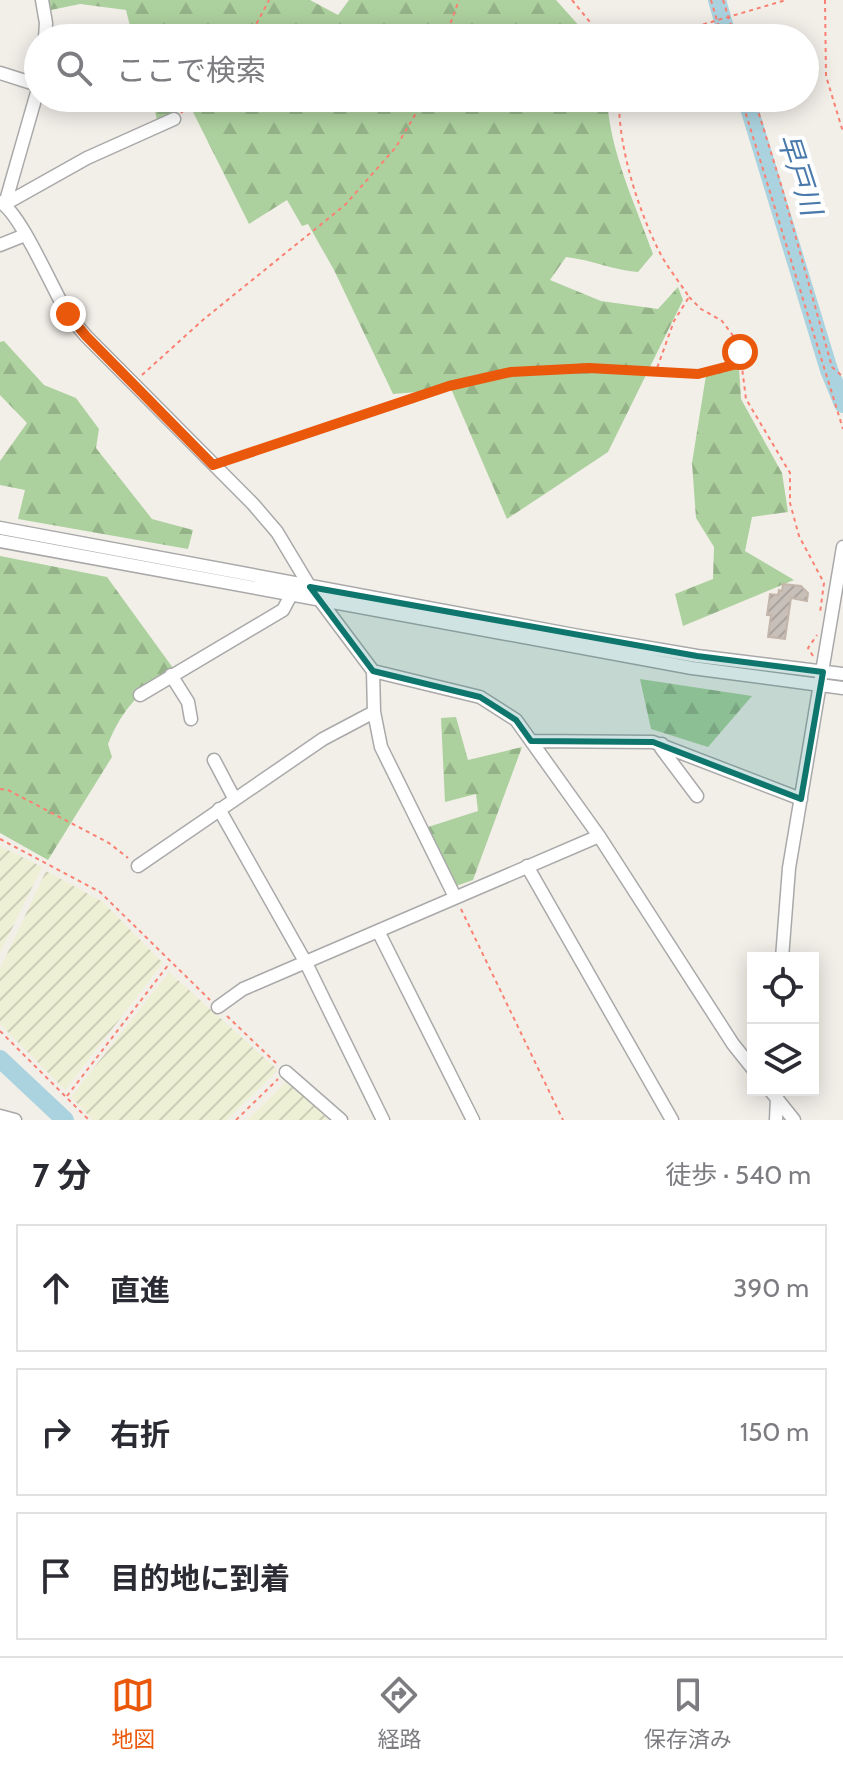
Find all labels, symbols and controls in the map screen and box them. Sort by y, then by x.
search box [24,24,819,112]
icon: search [52,46,96,90]
text: ここで検索 [116,52,266,89]
water label: 早戸川 [771,129,830,222]
route end [50,296,86,332]
route start [722,334,758,370]
map controls [747,952,819,1096]
button: locate [747,952,819,1024]
button: layers [747,1024,819,1096]
text: 7 分 [32,1154,91,1196]
text: 徒歩 · 540 m [665,1159,811,1191]
icon: ahead [34,1266,78,1310]
text: 直進 [110,1272,170,1309]
text: 390 m [733,1272,809,1304]
icon: right [34,1410,78,1454]
text: 右折 [110,1416,170,1453]
text: 150 m [740,1416,809,1448]
icon: arrive [34,1554,78,1598]
text: 目的地に到着 [110,1560,290,1597]
tab: 地図 [111,1673,155,1753]
tab: 経路 [377,1673,422,1753]
tab: 保存済み [644,1673,732,1753]

